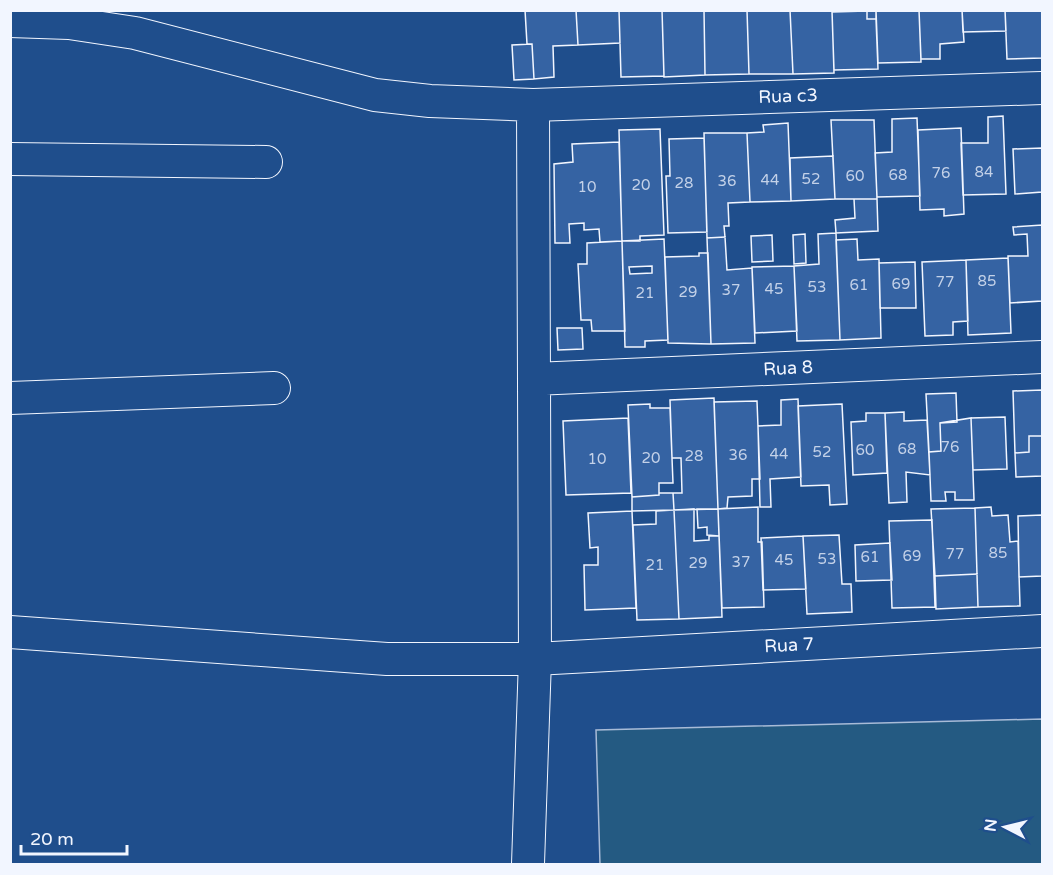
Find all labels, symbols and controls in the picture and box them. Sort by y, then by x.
street label: Rua c3 [758,84,818,108]
house number: 84 [975,163,993,181]
house number: 76 [932,164,950,182]
house number: 68 [889,166,907,184]
house number: 60 [846,167,864,185]
house number: 52 [802,170,820,188]
house number: 44 [761,171,779,189]
house number: 36 [718,172,736,190]
house number: 28 [675,174,693,192]
house number: 20 [632,176,650,194]
house number: 10 [578,178,596,196]
house number: 85 [978,272,996,290]
house number: 77 [936,273,954,291]
house number: 69 [892,275,910,293]
house number: 61 [850,276,868,294]
house number: 53 [808,278,826,296]
house number: 45 [765,280,783,298]
house number: 37 [722,281,740,299]
house number: 29 [679,283,697,301]
house number: 21 [636,284,654,302]
street label: Rua 8 [763,356,813,380]
house number: 76 [941,438,959,456]
house number: 68 [898,440,916,458]
house number: 60 [856,441,874,459]
house number: 52 [813,443,831,461]
house number: 44 [770,445,788,463]
house number: 36 [729,446,747,464]
house number: 28 [685,447,703,465]
house number: 20 [642,449,660,467]
house number: 10 [588,450,606,468]
house number: 85 [989,544,1007,562]
house number: 77 [946,545,964,563]
house number: 69 [903,547,921,565]
house number: 61 [861,548,879,566]
house number: 53 [818,550,836,568]
house number: 45 [775,551,793,569]
house number: 37 [732,553,750,571]
house number: 29 [689,554,707,572]
house number: 21 [646,556,664,574]
street label: Rua 7 [764,633,814,657]
north arrow [975,797,1035,857]
scale bar [21,818,128,856]
text: N [980,818,1002,833]
text: 20 m [30,828,74,850]

